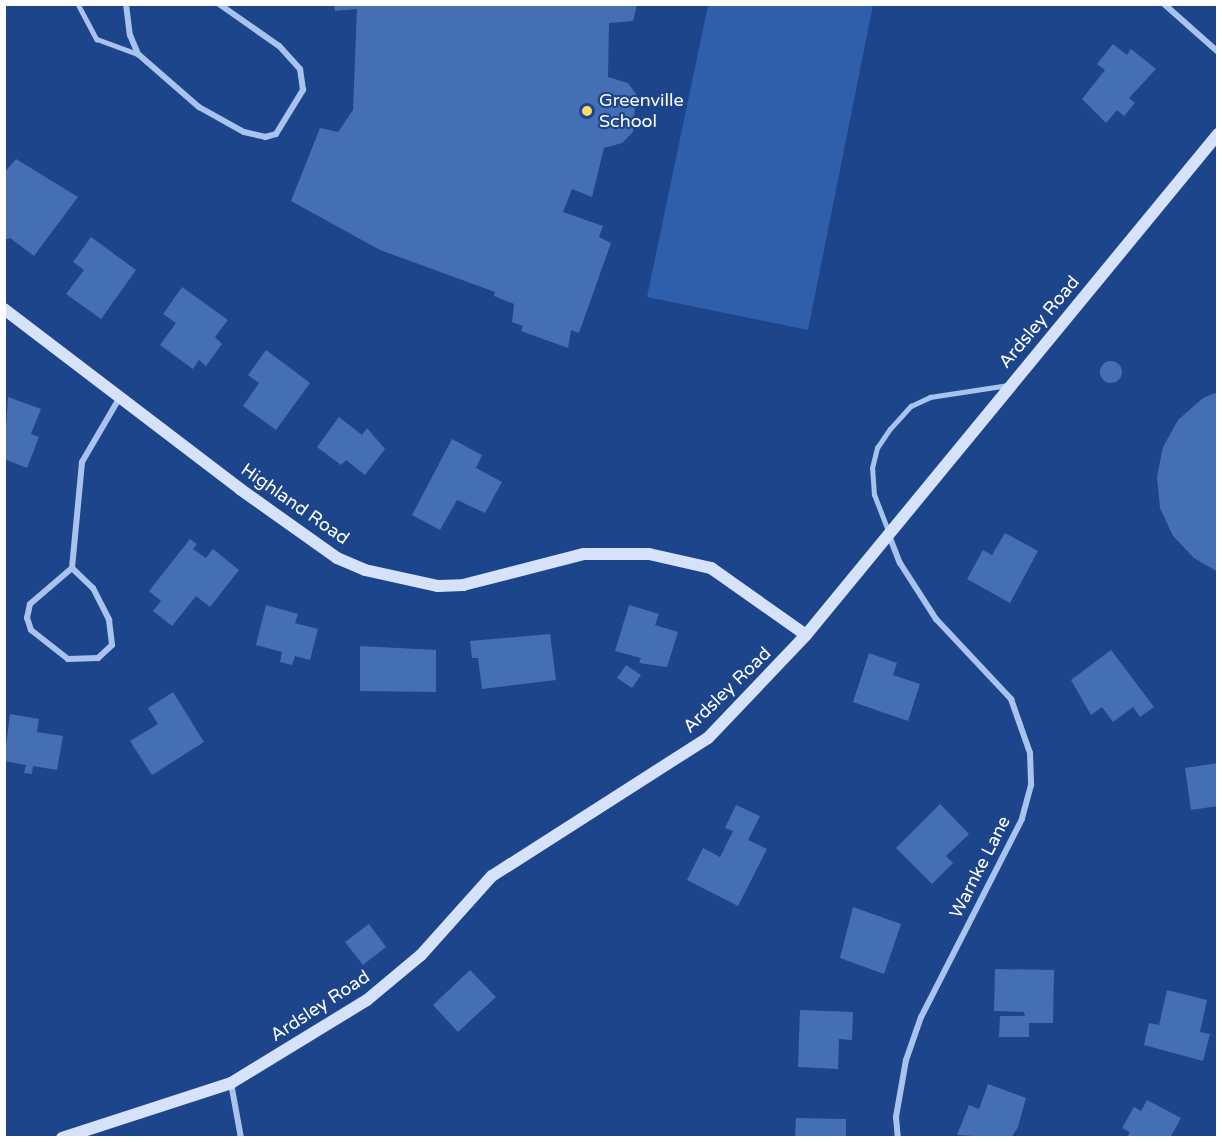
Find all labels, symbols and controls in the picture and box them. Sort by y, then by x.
place label: Greenville School [599,90,684,132]
marker: Greenville School [580,104,594,118]
street label: Ardsley Road [994,271,1084,373]
street label: Highland Road [237,459,353,549]
street label: Ardsley Road [678,643,776,737]
street label: Warnke Lane [945,812,1015,922]
street label: Ardsley Road [266,966,374,1046]

